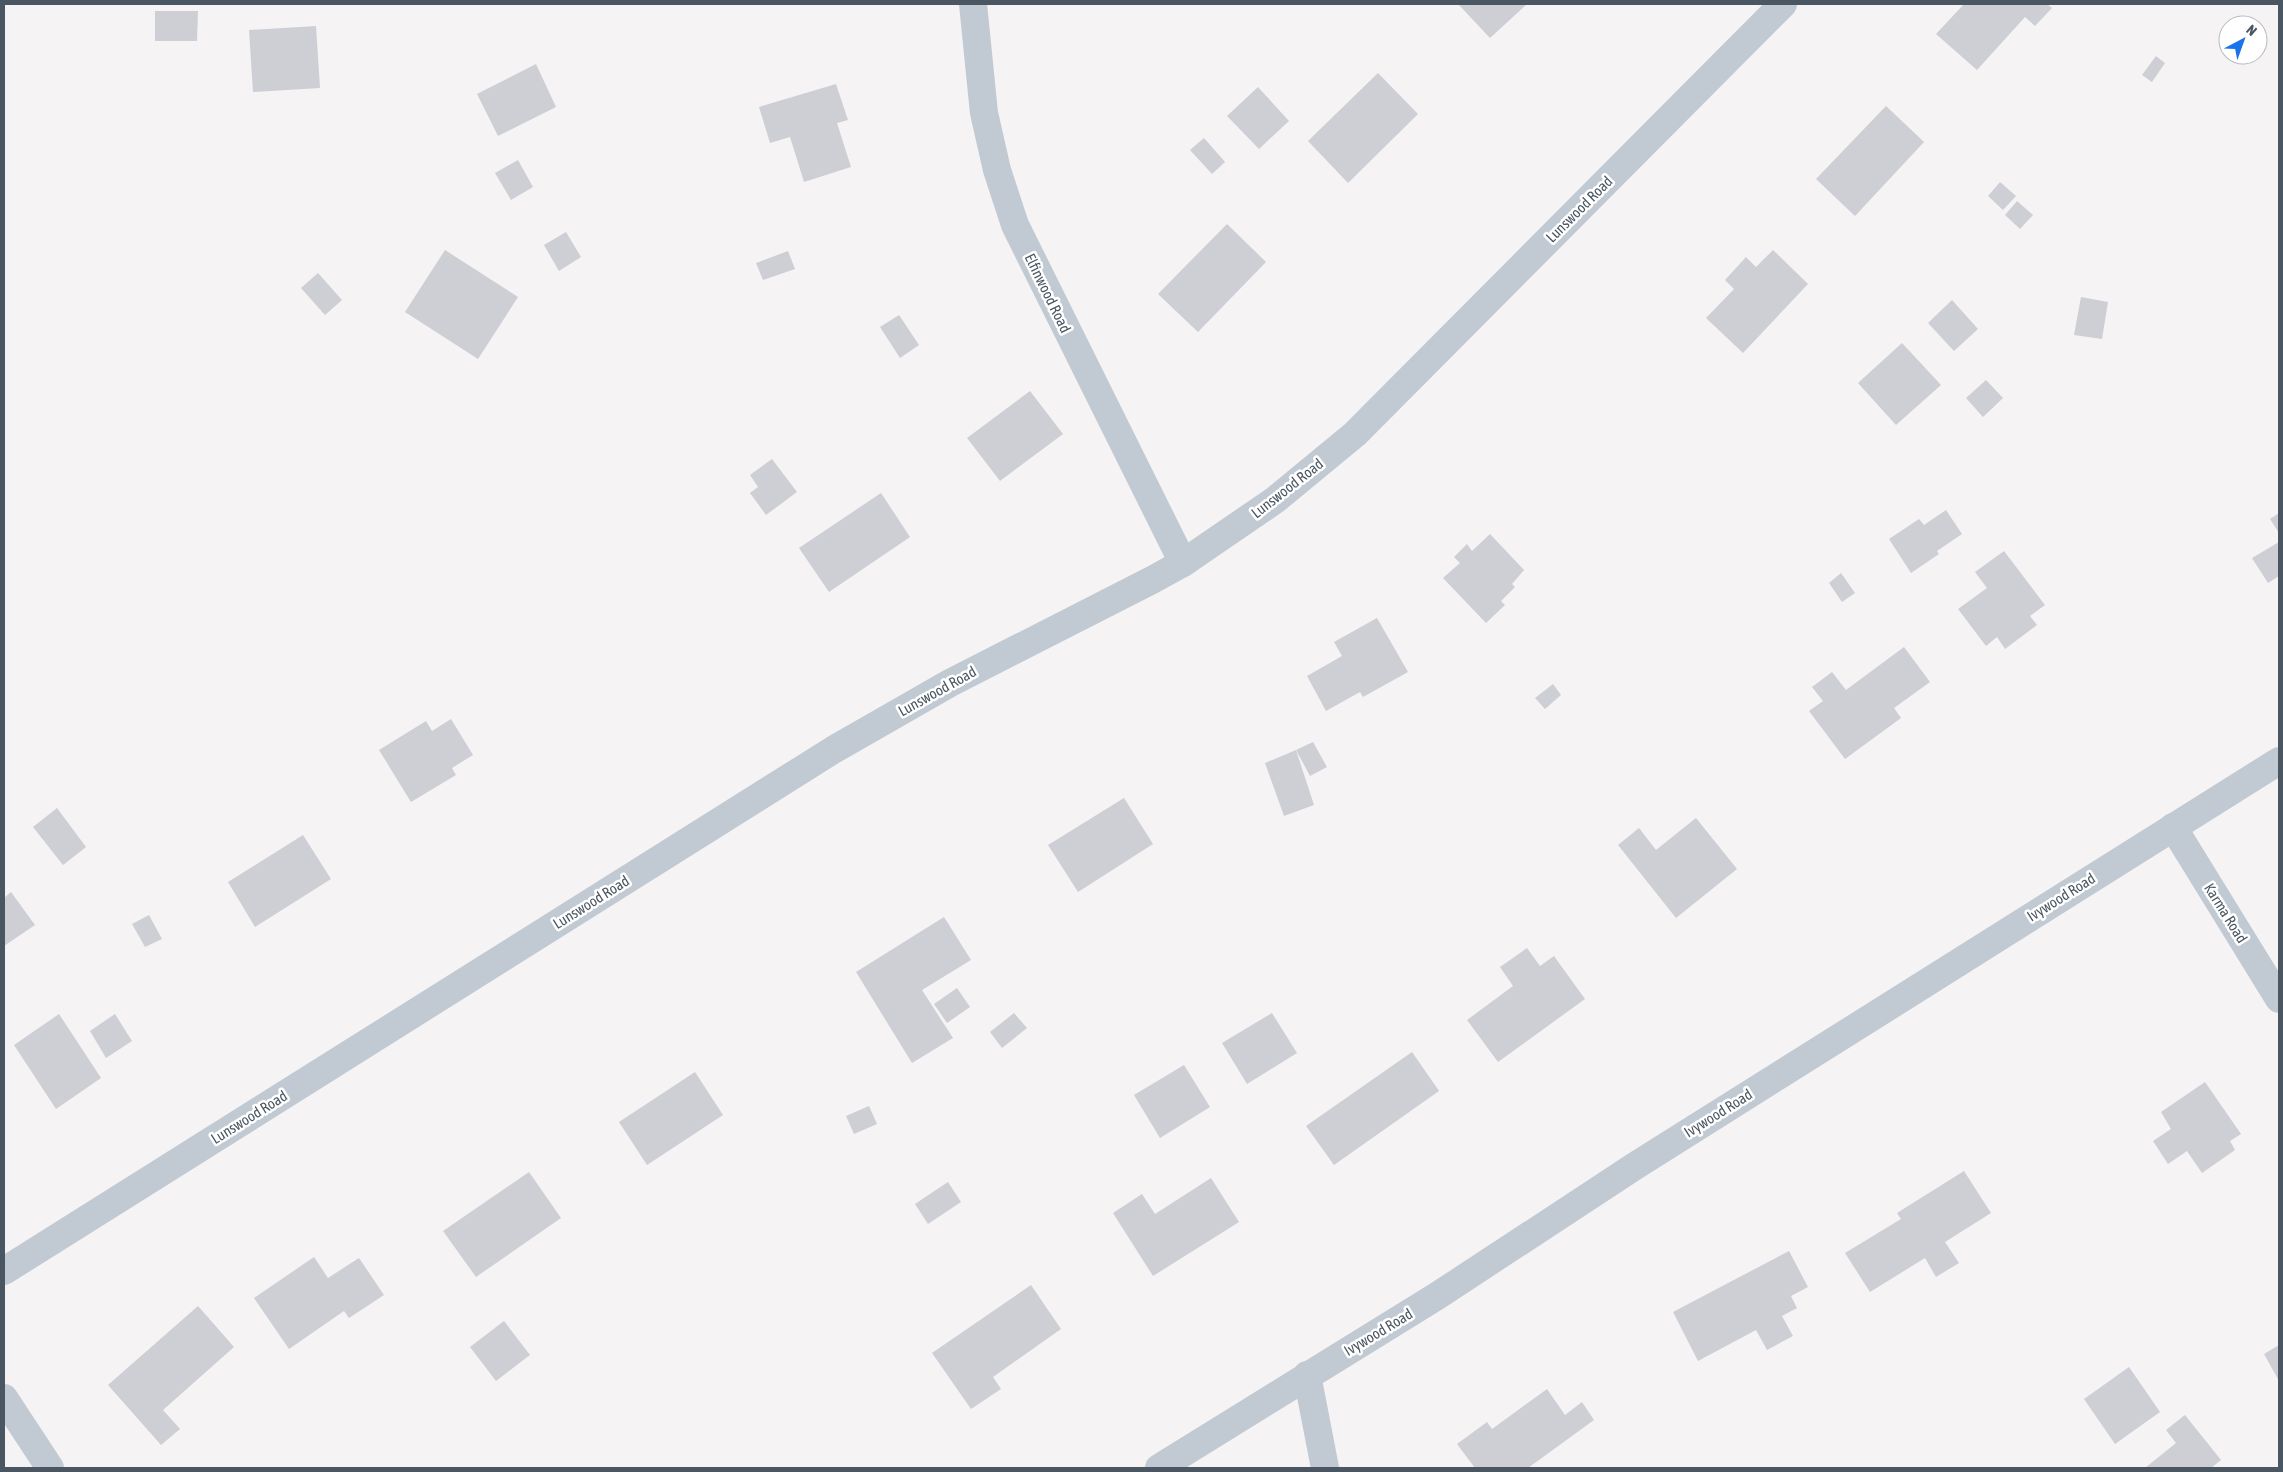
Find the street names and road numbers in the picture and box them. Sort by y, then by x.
street label: Lunswood Road [1542,172,1616,246]
street label: Elfinwood Road [1022,251,1074,335]
street label: Lunswood Road [1248,455,1326,521]
street label: Lunswood Road [895,663,979,719]
street label: Ivywood Road [2024,869,2098,925]
street label: Lunswood Road [550,872,632,932]
street label: Karma Road [2201,880,2251,946]
street label: Ivywood Road [1681,1085,1755,1141]
street label: Lunswood Road [208,1087,290,1147]
street label: Ivywood Road [1341,1305,1415,1359]

